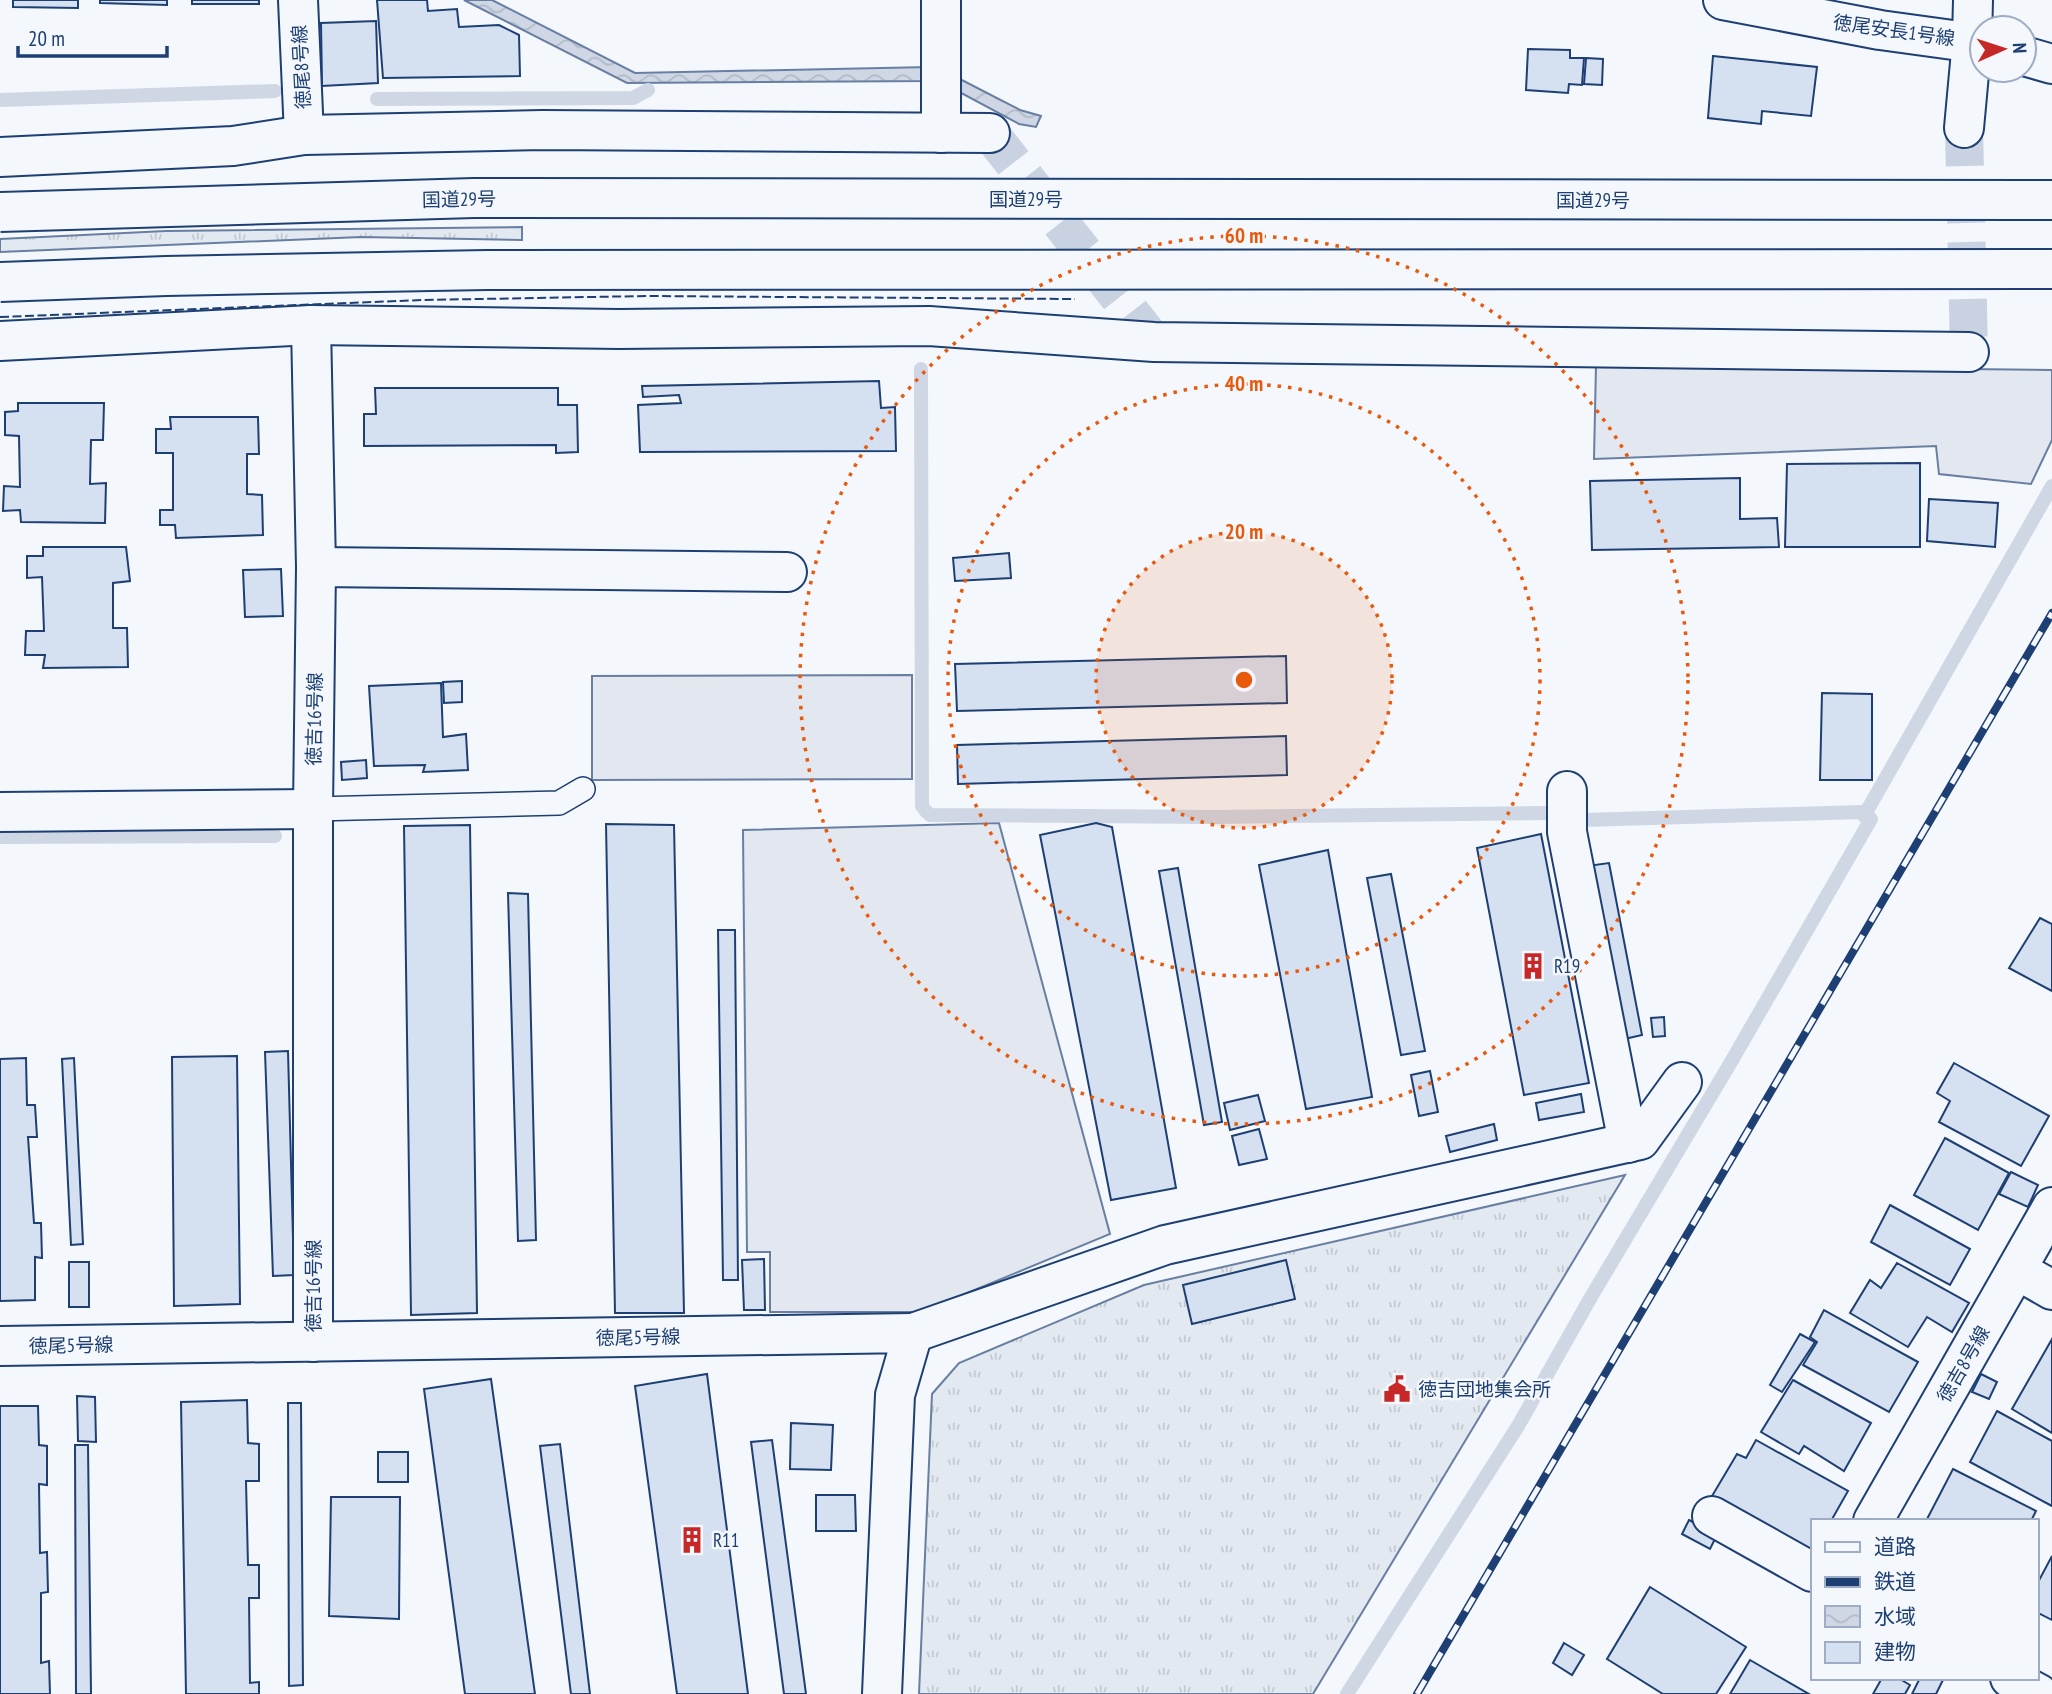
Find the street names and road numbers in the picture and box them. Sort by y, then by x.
street label: 徳尾安長1号線 [1832,10,1956,50]
street label: 徳尾8号線 [287,24,315,110]
street label: 国道29号 [422,186,496,212]
street label: 国道29号 [989,187,1063,211]
street label: 国道29号 [1556,188,1630,212]
street label: 徳吉16号線 [301,672,327,766]
street label: 徳吉16号線 [301,1239,325,1333]
street label: 徳吉8号線 [1931,1321,1995,1407]
street label: 徳尾5号線 [596,1324,680,1350]
street label: 徳尾5号線 [29,1332,113,1358]

